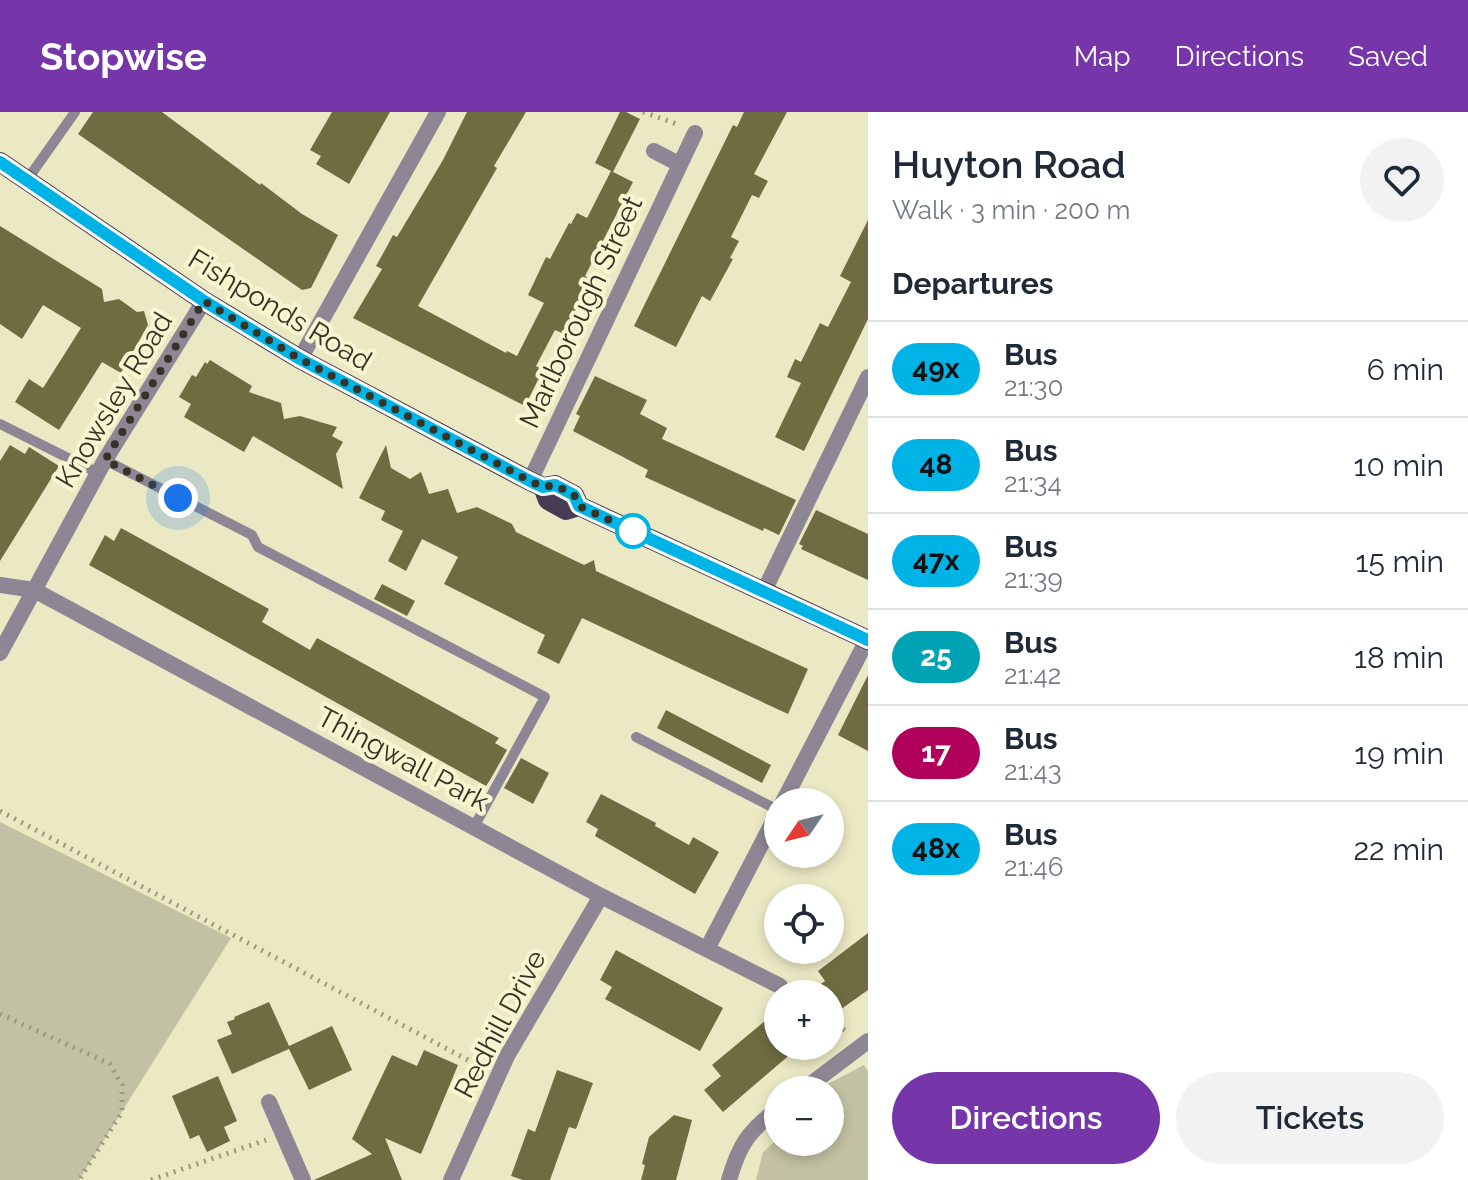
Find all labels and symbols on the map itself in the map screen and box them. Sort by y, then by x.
street label: Marlborough Street [513,190,649,433]
street label: Fishponds Road [182,242,378,378]
street label: Knowsley Road [49,306,179,494]
your location [158,478,198,518]
unlabelled marker [616,514,650,548]
street label: Thingwall Park [312,700,495,818]
north arrow [764,788,844,868]
street label: Redhill Drive [447,945,553,1103]

